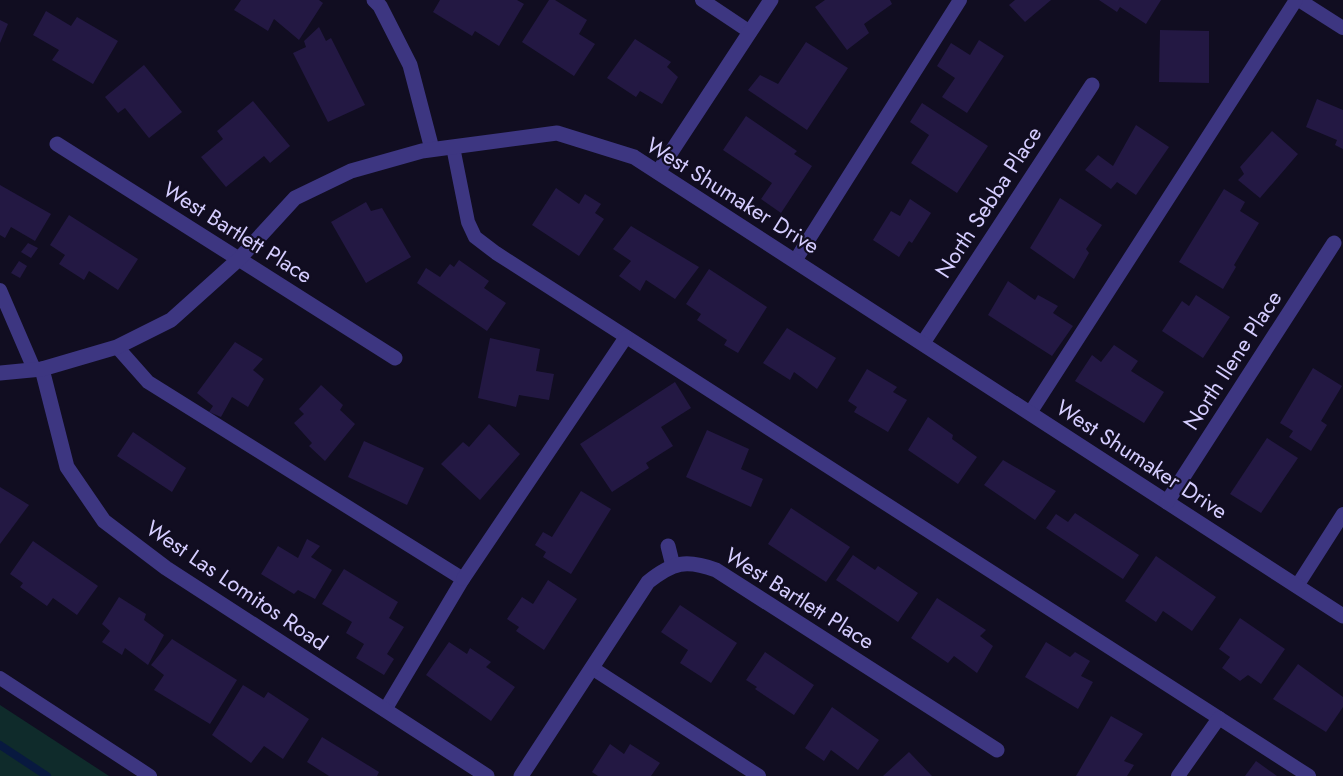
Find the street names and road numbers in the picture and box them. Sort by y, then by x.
street label: North Sebba Place [927,120,1049,284]
street label: West Shumaker Drive [640,129,826,261]
street label: West Bartlett Place [157,173,319,291]
street label: North Ilene Place [1175,284,1289,436]
street label: West Shumaker Drive [1050,391,1234,527]
street label: West Las Lomitos Road [140,512,334,658]
street label: West Bartlett Place [719,539,881,657]

